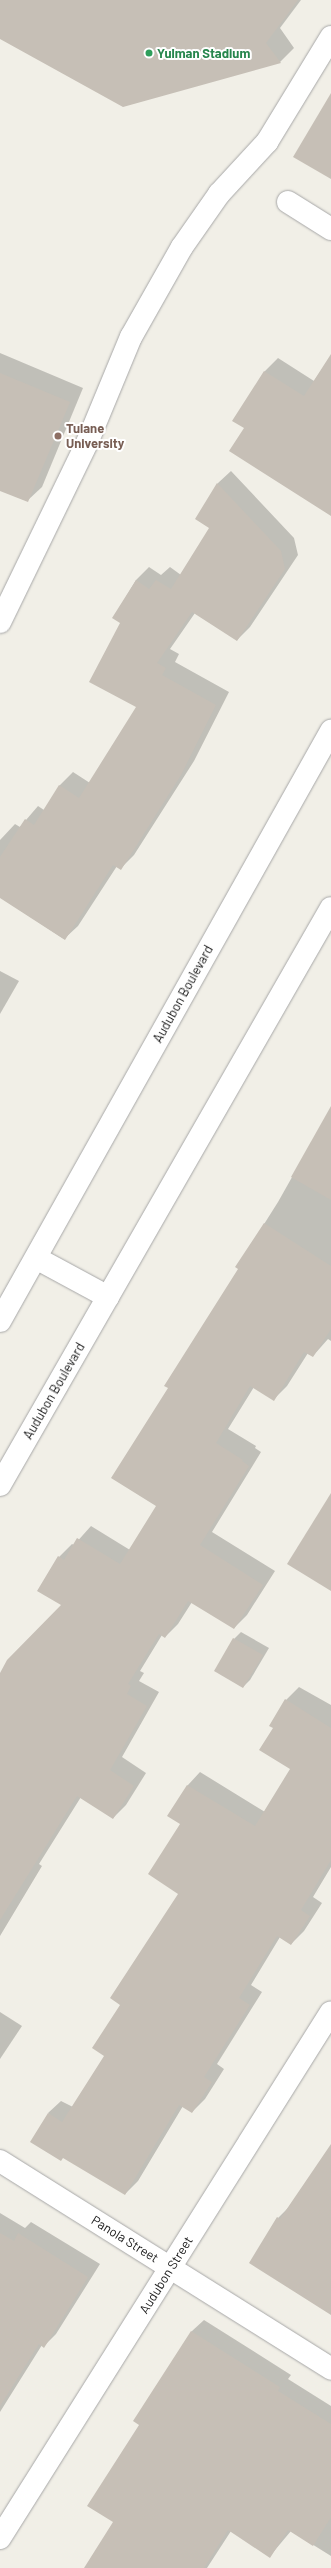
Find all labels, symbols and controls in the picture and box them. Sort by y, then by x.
place label: Yulman Stadium [157,45,250,61]
marker: Yulman Stadium [144,48,154,58]
place label: Tulane University [66,421,124,452]
marker: Tulane University [53,431,63,441]
street label: Audubon Boulevard [150,943,216,1045]
street label: Audubon Boulevard [20,1340,88,1442]
street label: Panola Street [89,2212,161,2266]
street label: Audubon Street [136,2234,196,2316]

